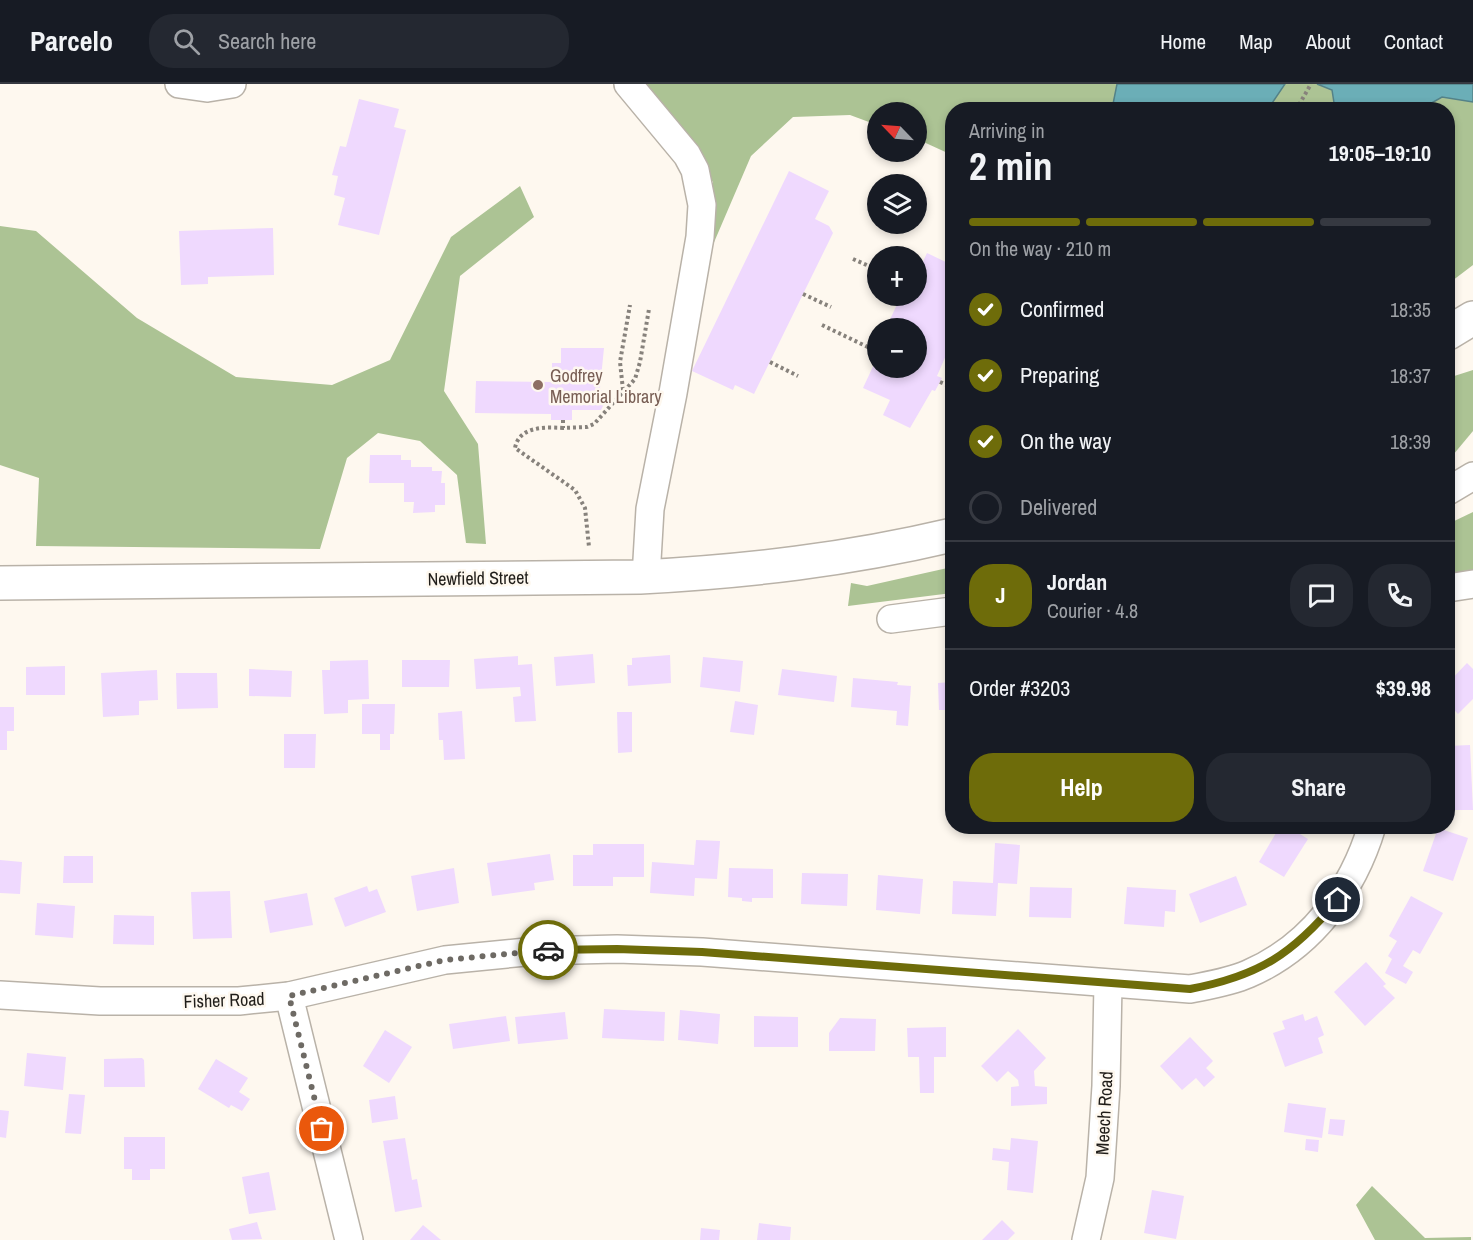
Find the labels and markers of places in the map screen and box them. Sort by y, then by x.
place label: Godfrey Memorial Library [550,363,662,409]
marker: Godfrey Memorial Library [531,378,545,392]
pin [1312,874,1363,925]
pin [296,1103,347,1154]

